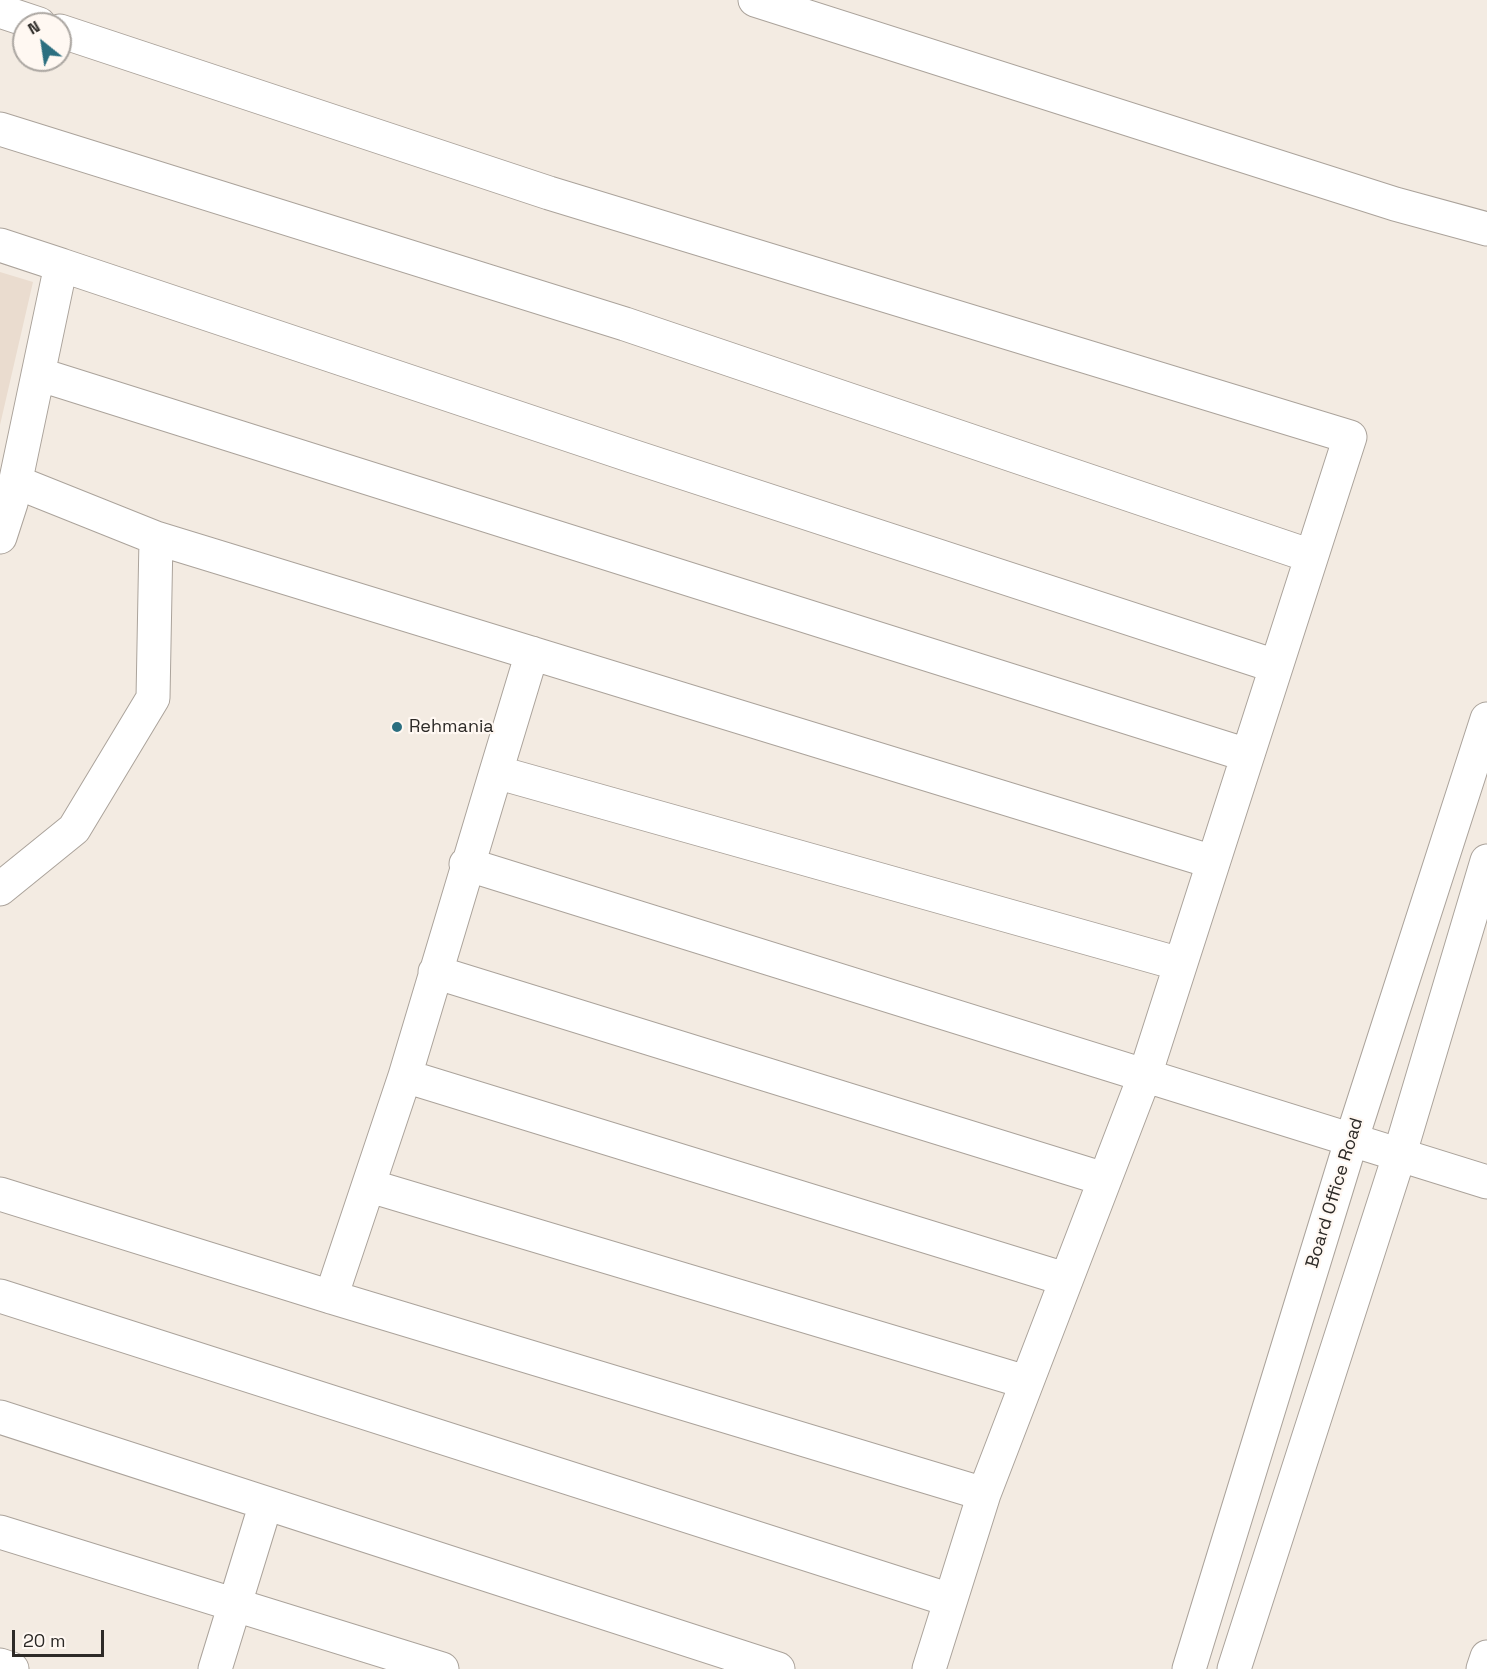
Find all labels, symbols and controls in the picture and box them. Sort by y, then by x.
north arrow [12,12,72,72]
text: N [24,16,44,39]
place label: Rehmania [409,716,494,738]
marker: Rehmania [390,720,404,734]
street label: Board Office Road [1302,1115,1368,1271]
scale bar [15,1618,106,1656]
text: 20 m [23,1629,66,1652]

